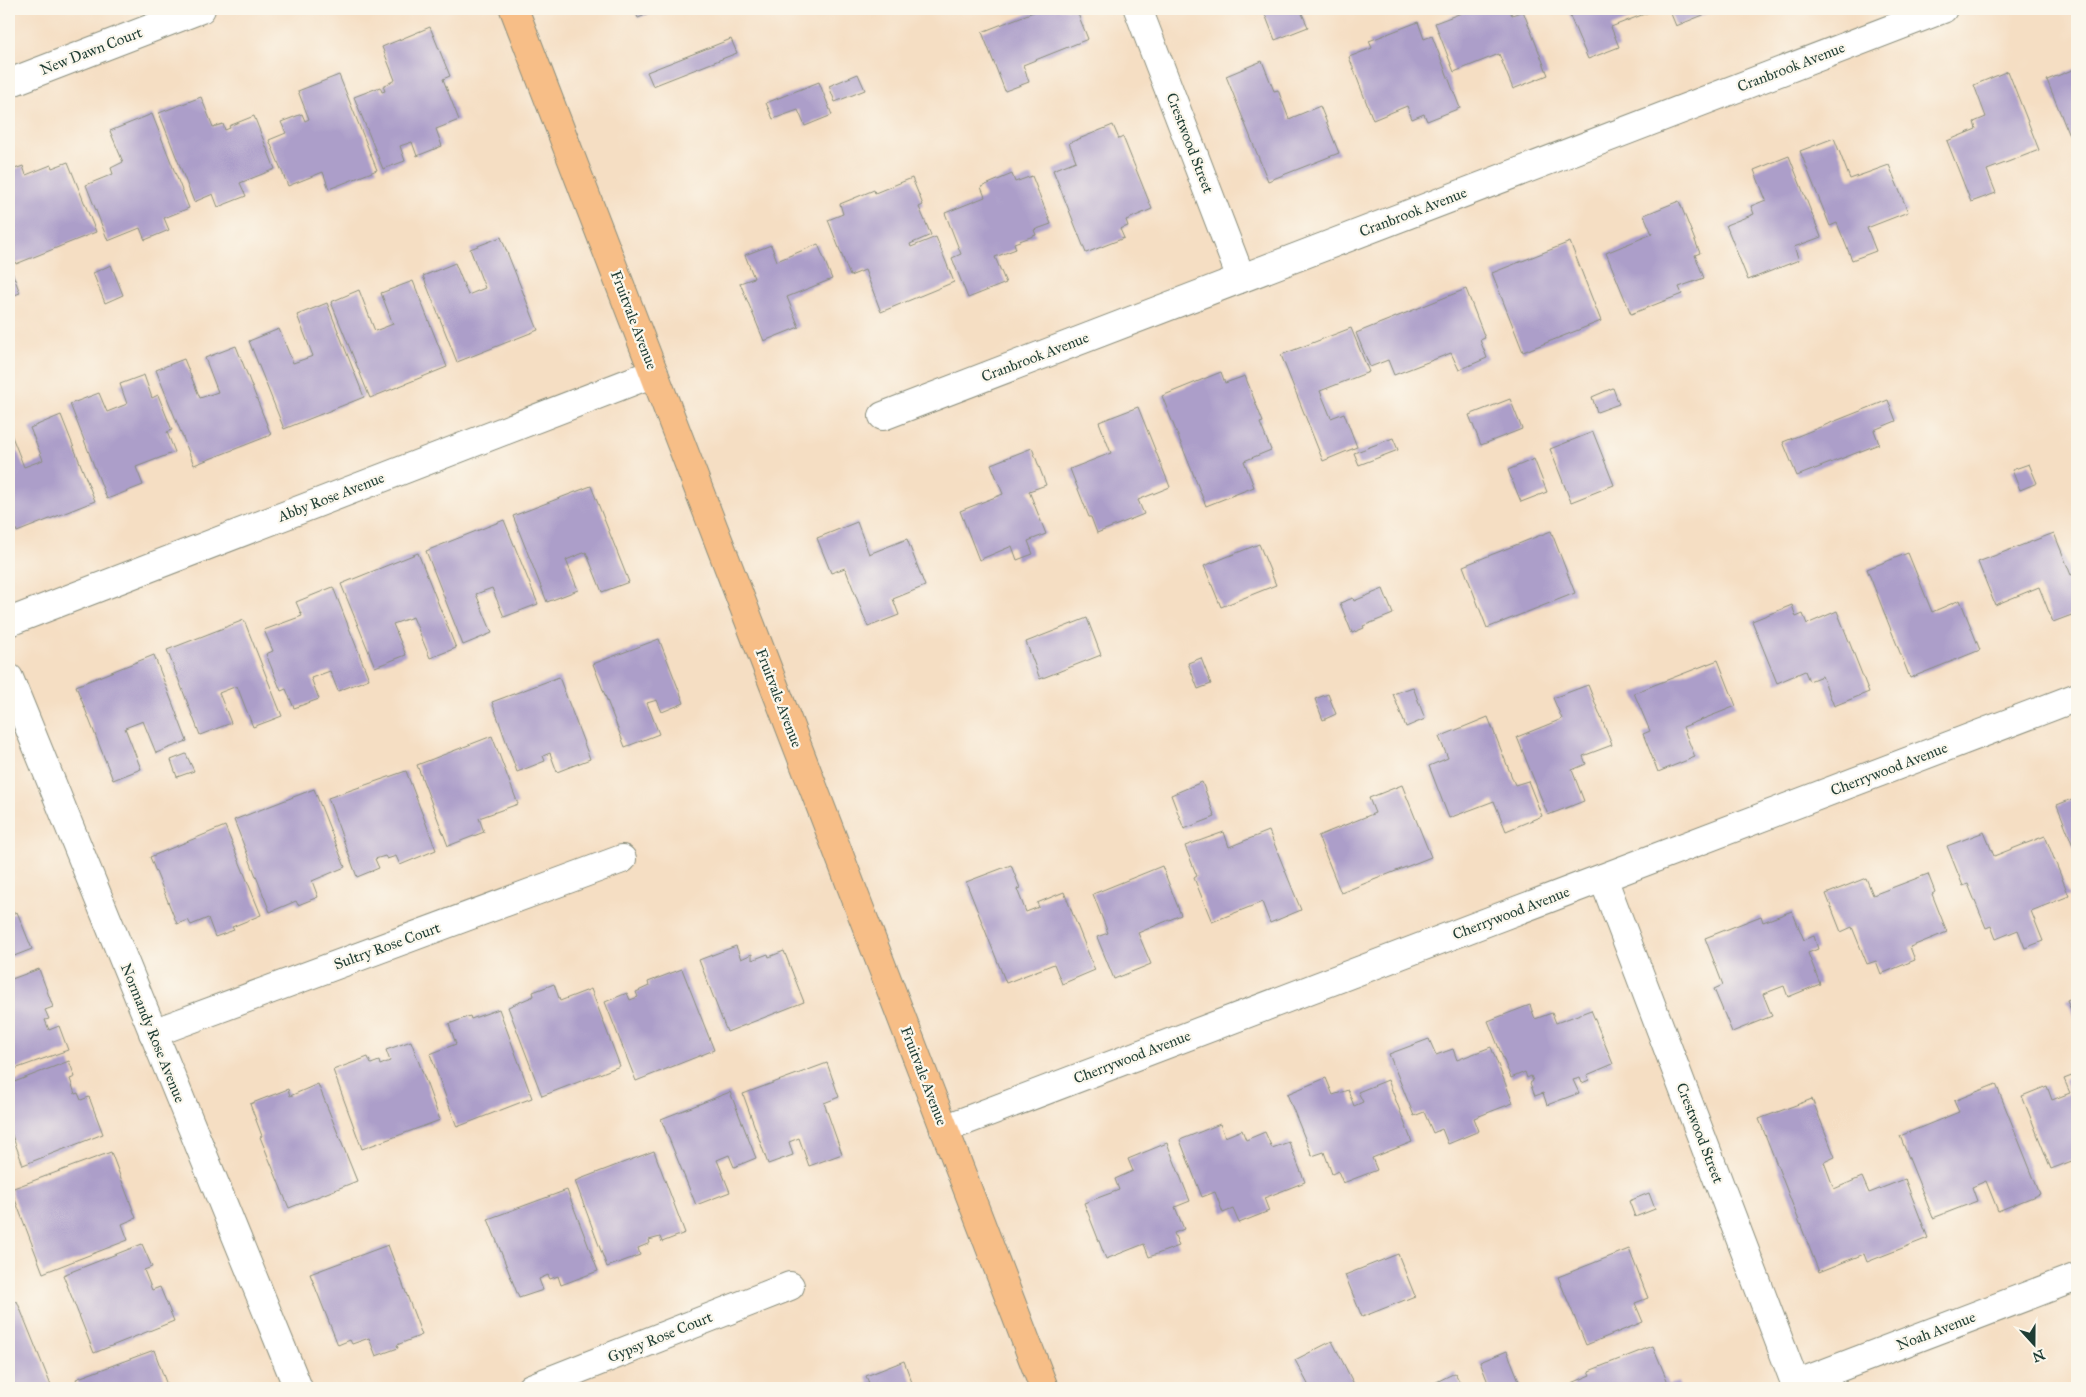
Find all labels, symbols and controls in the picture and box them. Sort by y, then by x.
street label: New Dawn Court [37,23,145,79]
street label: Cranbrook Avenue [1735,38,1847,96]
street label: Crestwood Street [1163,90,1218,196]
street label: Cranbrook Avenue [1357,183,1469,241]
street label: Fruitvale Avenue [607,268,661,372]
street label: Cranbrook Avenue [979,328,1091,386]
street label: Abby Rose Avenue [274,468,387,526]
street label: Fruitvale Avenue [752,646,806,750]
street label: Cherrywood Avenue [1828,738,1950,800]
street label: Cherrywood Avenue [1450,882,1572,944]
street label: Sultry Rose Court [331,918,443,974]
street label: Normandy Rose Avenue [117,961,189,1105]
street label: Fruitvale Avenue [897,1024,951,1128]
street label: Cherrywood Avenue [1071,1026,1193,1088]
street label: Crestwood Street [1673,1080,1728,1186]
street label: Gypsy Rose Court [605,1308,716,1366]
street label: Noah Avenue [1894,1308,1978,1354]
north arrow [2008,1320,2058,1370]
text: N [2030,1346,2047,1366]

